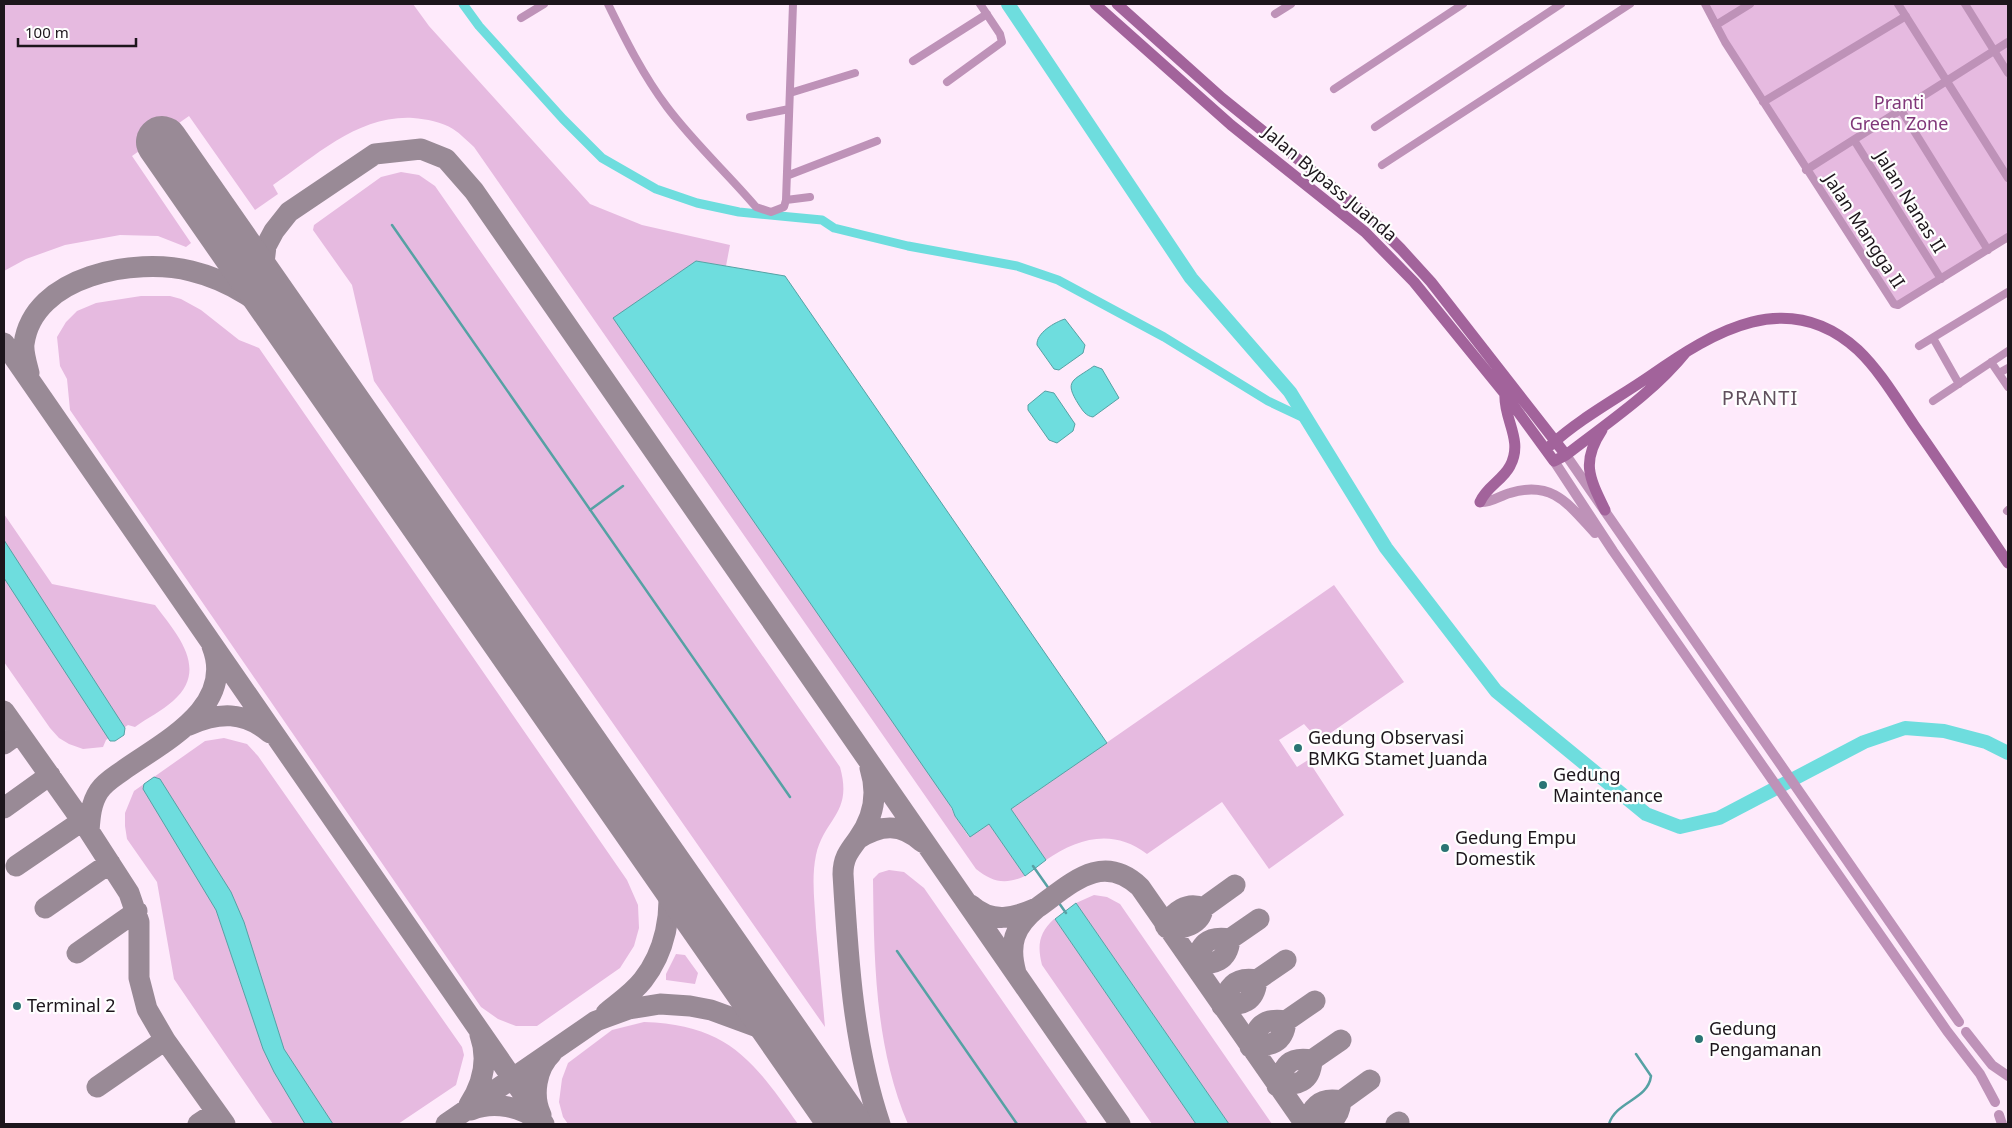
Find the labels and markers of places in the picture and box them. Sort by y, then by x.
place label: Gedung Observasi BMKG Stamet Juanda [1308,725,1488,770]
marker: Gedung Observasi BMKG Stamet Juanda [1292,742,1304,754]
place label: Gedung Maintenance [1553,762,1663,807]
marker: Gedung Maintenance [1537,779,1549,791]
place label: Gedung Empu Domestik [1455,825,1576,870]
marker: Gedung Empu Domestik [1439,842,1451,854]
place label: Terminal 2 [27,993,116,1017]
marker: Terminal 2 [11,1000,23,1012]
place label: Gedung Pengamanan [1709,1016,1822,1061]
marker: Gedung Pengamanan [1693,1033,1705,1045]

